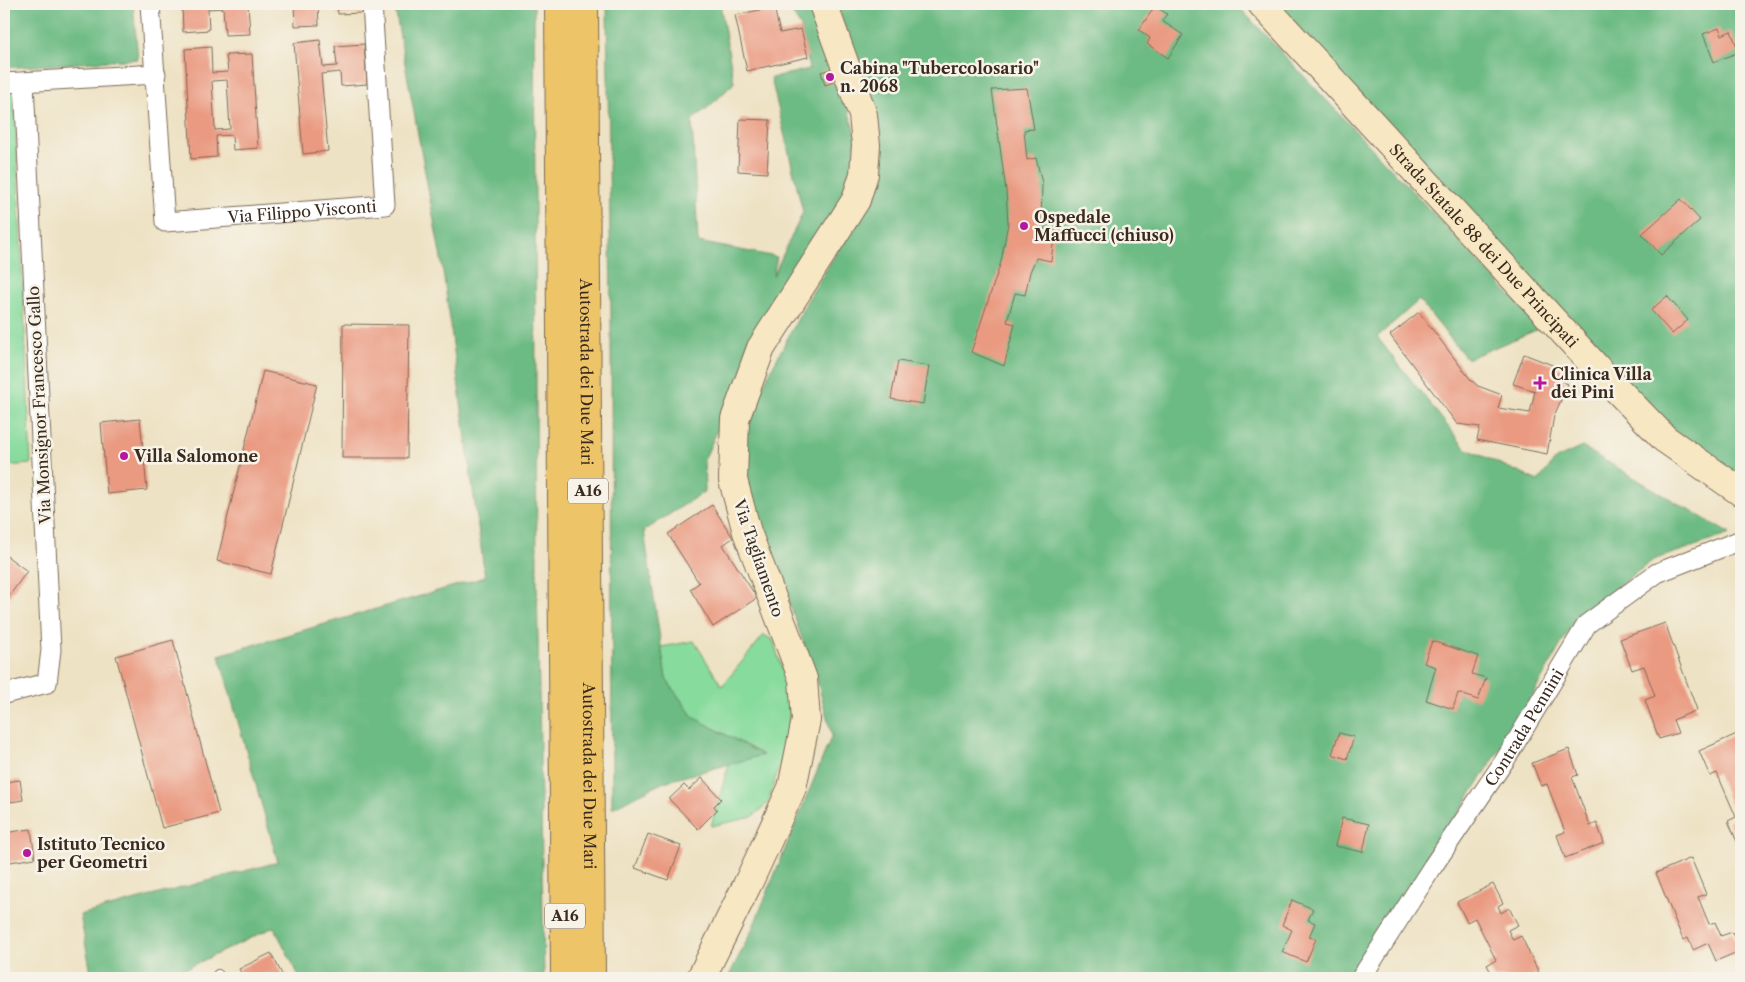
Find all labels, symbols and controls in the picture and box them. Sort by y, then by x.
place label: Cabina "Tubercolosario" n. 2068 [840,58,1039,96]
marker: Cabina "Tubercolosario" n. 2068 [824,71,836,83]
street label: Strada Statale 88 dei Due Principati [1385,139,1583,352]
street label: Via Filippo Visconti [226,196,377,227]
place label: Ospedale Maffucci (chiuso) [1034,207,1174,245]
marker: Ospedale Maffucci (chiuso) [1018,220,1030,232]
street label: Autostrada dei Due Mari [576,277,597,466]
street label: Via Monsignor Francesco Gallo [23,285,55,525]
place label: Clinica Villa dei Pini [1551,364,1652,402]
marker: Clinica Villa dei Pini [1533,376,1547,390]
place label: Villa Salomone [133,446,259,466]
marker: Villa Salomone [118,450,130,462]
road number: A16 [568,478,608,504]
street label: Via Tagliamento [729,496,789,620]
street label: Contrada Pennini [1480,665,1568,790]
street label: Autostrada dei Due Mari [579,681,600,870]
place label: Istituto Tecnico per Geometri [37,834,165,872]
marker: Istituto Tecnico per Geometri [21,847,33,859]
road number: A16 [545,904,585,928]

